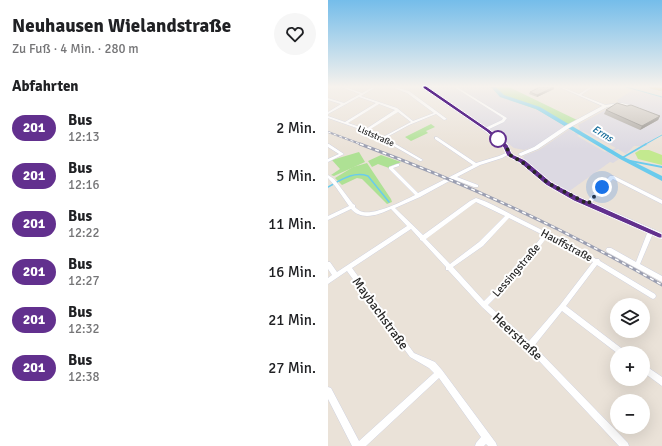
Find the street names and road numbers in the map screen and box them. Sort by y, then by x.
street label: Liststraße [356,123,396,150]
street label: Hauffstraße [539,226,595,264]
street label: Lessingstraße [490,241,543,300]
street label: Maybachstraße [349,274,412,353]
street label: Heerstraße [489,309,546,364]

